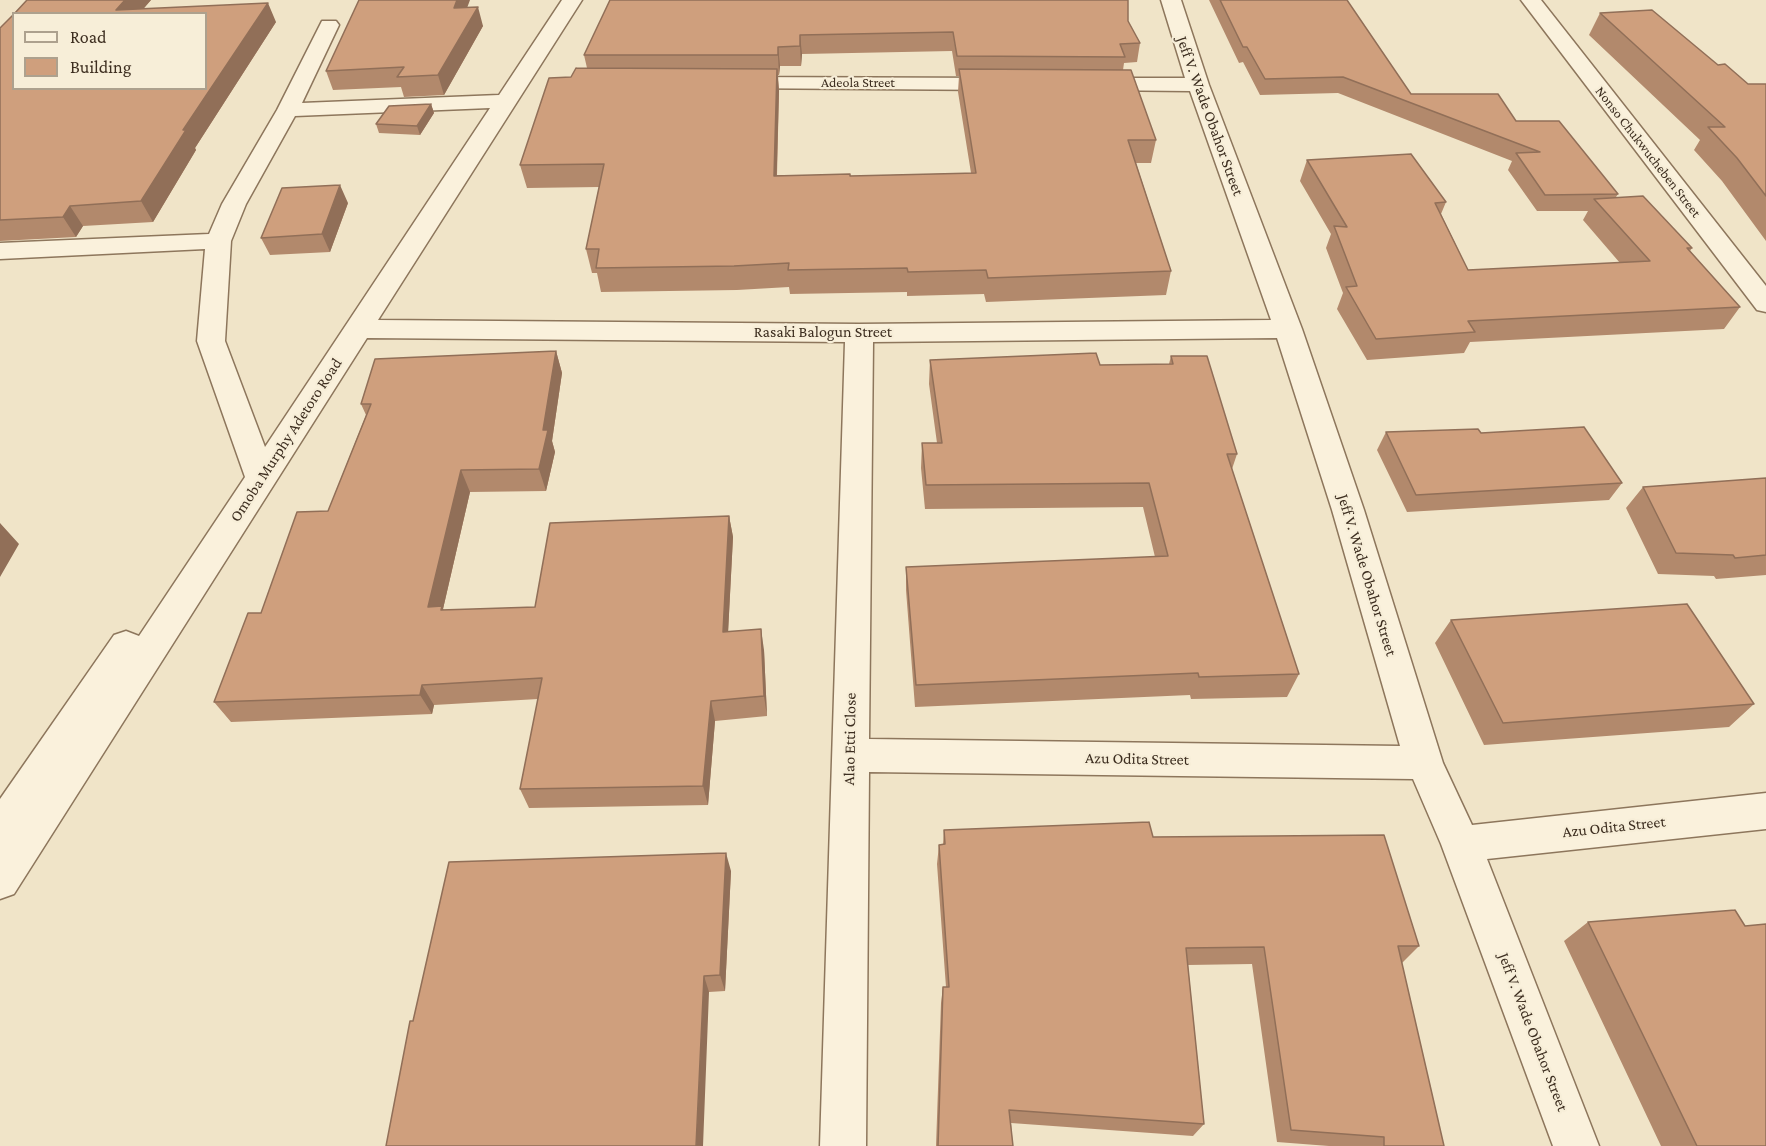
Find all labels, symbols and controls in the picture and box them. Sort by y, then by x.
legend [12,12,207,90]
text: Road [70,27,107,47]
street label: Jeff V. Wade Obahor Street [1172,34,1248,198]
text: Building [70,57,131,77]
street label: Adeola Street [821,75,895,91]
street label: Nonso Chukwucheben Street [1592,83,1704,221]
street label: Rasaki Balogun Street [754,322,892,342]
street label: Omoba Murphy Adetoro Road [226,355,346,525]
street label: Jeff V. Wade Obahor Street [1333,492,1401,658]
street label: Alao Etti Close [840,692,860,786]
street label: Azu Odita Street [1085,748,1189,770]
street label: Azu Odita Street [1561,812,1667,842]
street label: Jeff V. Wade Obahor Street [1494,950,1572,1114]

